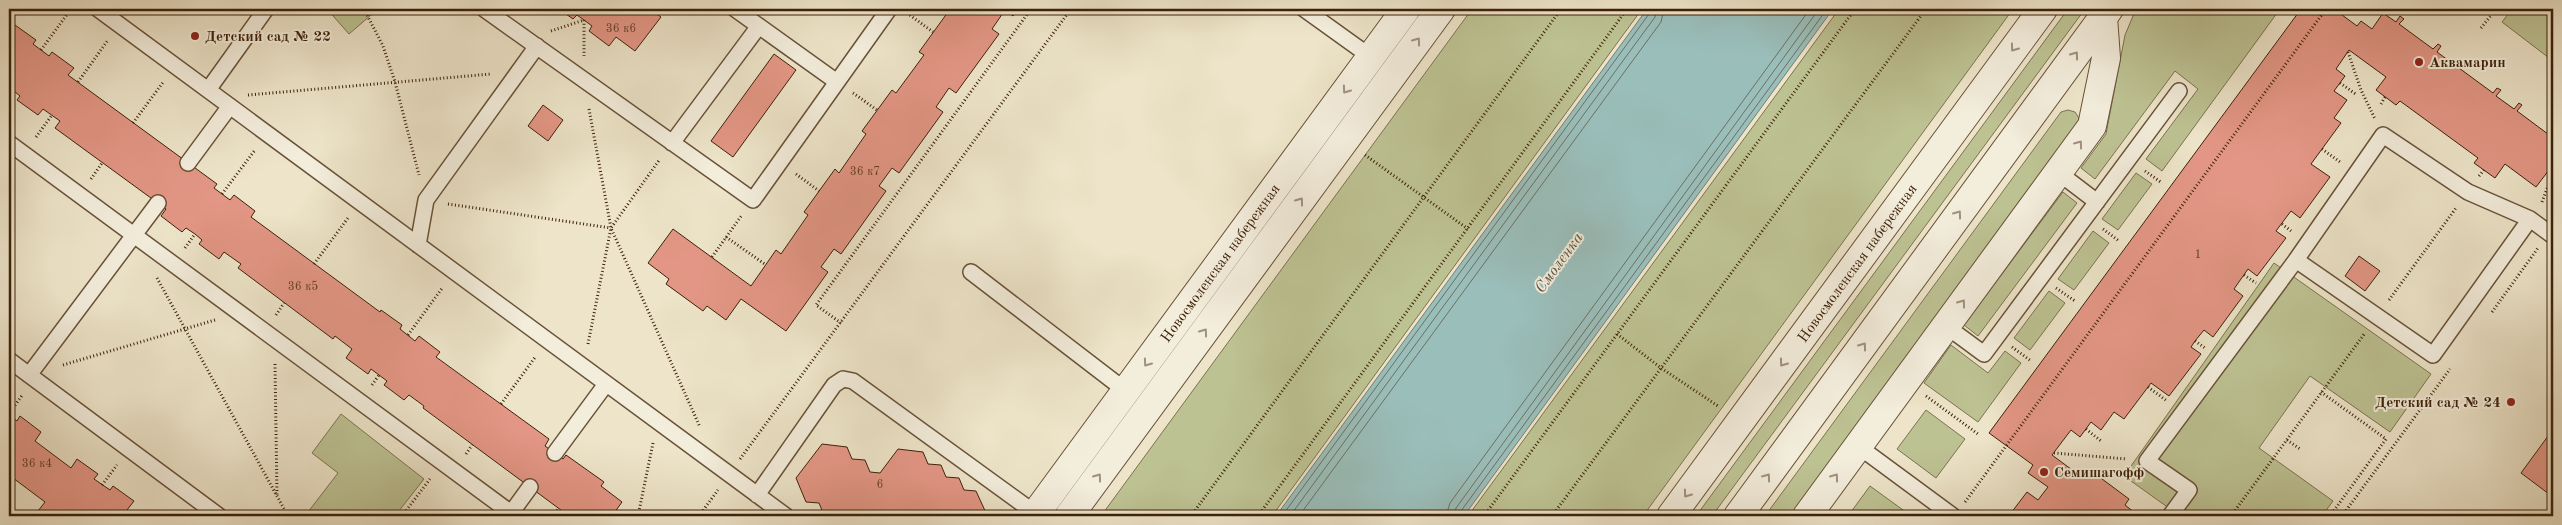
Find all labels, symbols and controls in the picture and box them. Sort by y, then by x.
house number: 36 к6 [606,23,636,35]
marker: Детский сад № 22 [189,30,201,42]
place label: Детский сад № 22 [205,30,331,45]
one-way arrow [1411,37,1420,47]
one-way arrow [2011,42,2020,52]
one-way arrow [2069,51,2078,61]
marker: Аквамарин [2413,56,2425,68]
place label: Аквамарин [2429,56,2506,71]
one-way arrow [1343,85,1352,94]
one-way arrow [2073,140,2082,150]
house number: 36 к7 [850,166,880,178]
street label: Новосмоленская набережная [1159,182,1284,346]
street label: Новосмоленская набережная [1796,182,1921,346]
one-way arrow [1294,197,1303,207]
one-way arrow [1952,211,1962,220]
water label: Смоленка [1533,230,1587,296]
house number: 1 [2195,249,2201,261]
house number: 36 к5 [288,280,318,293]
one-way arrow [1956,299,1965,309]
one-way arrow [1198,328,1207,338]
one-way arrow [1857,343,1865,352]
one-way arrow [1144,357,1153,367]
one-way arrow [1781,357,1789,366]
place label: Детский сад № 24 [2375,396,2501,411]
marker: Детский сад № 24 [2505,396,2517,408]
house number: 36 к4 [22,458,52,470]
marker: Семишагофф [2038,466,2050,478]
place label: Семишагофф [2054,466,2145,481]
one-way arrow [1092,473,1101,483]
one-way arrow [1761,473,1770,483]
one-way arrow [1829,473,1838,483]
house number: 6 [877,479,884,491]
one-way arrow [1685,488,1693,497]

